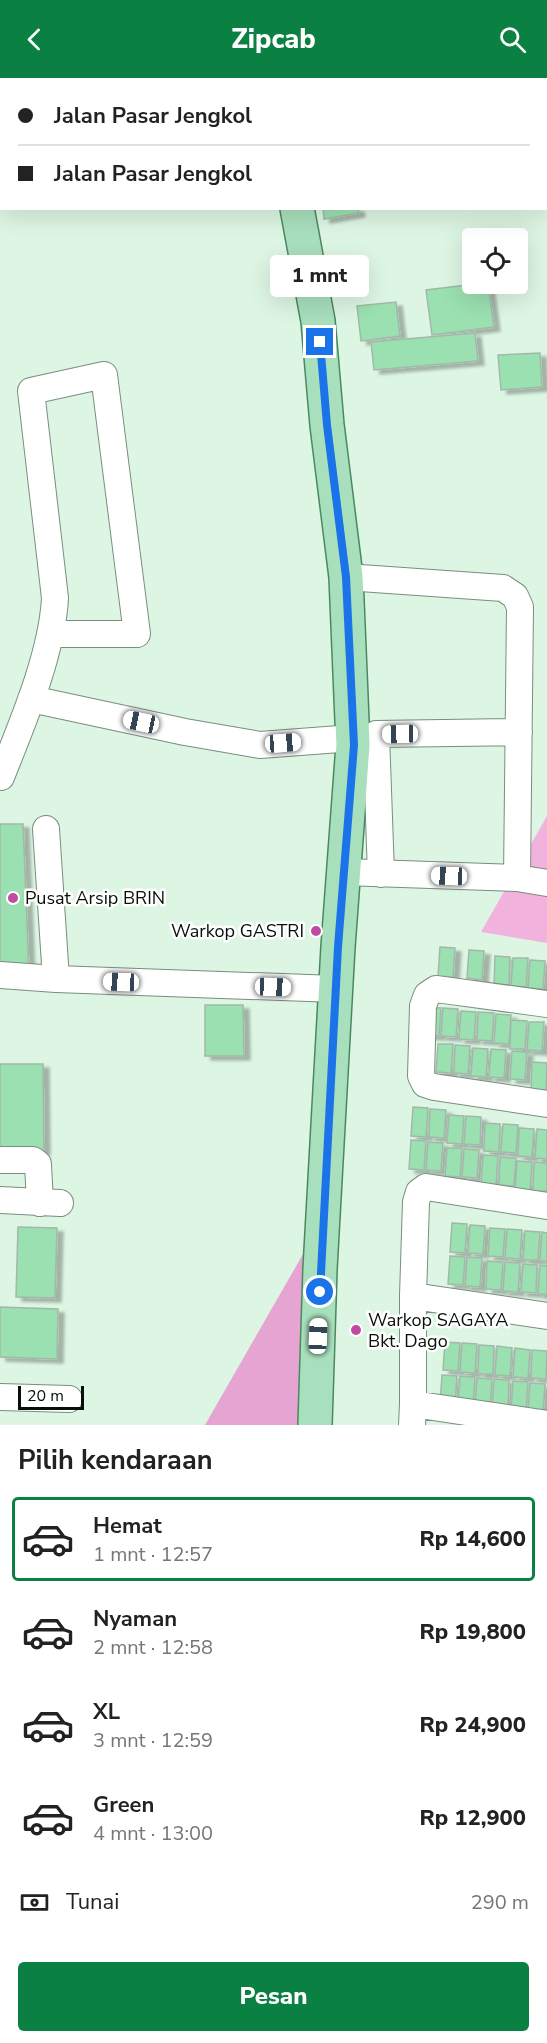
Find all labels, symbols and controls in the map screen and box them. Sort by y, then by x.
text: Zipcab [231,21,316,58]
icon: back [18,23,51,56]
icon: search [496,23,529,56]
text: Jalan Pasar Jengkol [54,101,252,131]
text: Jalan Pasar Jengkol [54,159,252,189]
map controls [462,228,528,294]
button: locate [462,228,528,294]
callout: 1 mnt [270,255,370,297]
text: 1 mnt [292,262,347,289]
route end [306,328,333,355]
car [122,709,160,735]
car [382,725,418,743]
car [264,733,302,753]
car [431,866,467,886]
place label: Pusat Arsip BRIN [25,886,165,910]
marker: Pusat Arsip BRIN [6,891,20,905]
place label: Warkop GASTRI [171,919,304,943]
marker: Warkop GASTRI [309,924,323,938]
car [103,972,139,992]
car [255,977,291,997]
route start [306,1278,333,1305]
place label: Warkop SAGAYA Bkt. Dago [368,1308,508,1353]
car [308,1318,328,1354]
marker: Warkop SAGAYA Bkt. Dago [349,1323,363,1337]
scale bar [18,1383,84,1410]
text: 20 m [27,1385,64,1407]
text: Pilih kendaraan [18,1442,212,1479]
text: Hemat [93,1511,162,1541]
icon: car [21,1512,75,1566]
text: Rp 14,600 [419,1524,526,1554]
text: 1 mnt · 12:57 [93,1541,213,1568]
text: Nyaman [93,1604,177,1634]
icon: car [21,1605,75,1659]
text: Rp 19,800 [419,1617,526,1647]
text: 2 mnt · 12:58 [93,1634,213,1661]
text: XL [93,1697,120,1727]
icon: car [21,1698,75,1752]
text: Rp 24,900 [419,1710,526,1740]
text: 3 mnt · 12:59 [93,1727,213,1754]
text: Green [93,1790,154,1820]
icon: car [21,1791,75,1845]
text: Rp 12,900 [419,1803,526,1833]
text: 4 mnt · 13:00 [93,1820,213,1847]
icon: cash [18,1886,51,1919]
text: Tunai [66,1887,119,1917]
text: 290 m [471,1889,529,1916]
button: Pesan [18,1962,529,2031]

